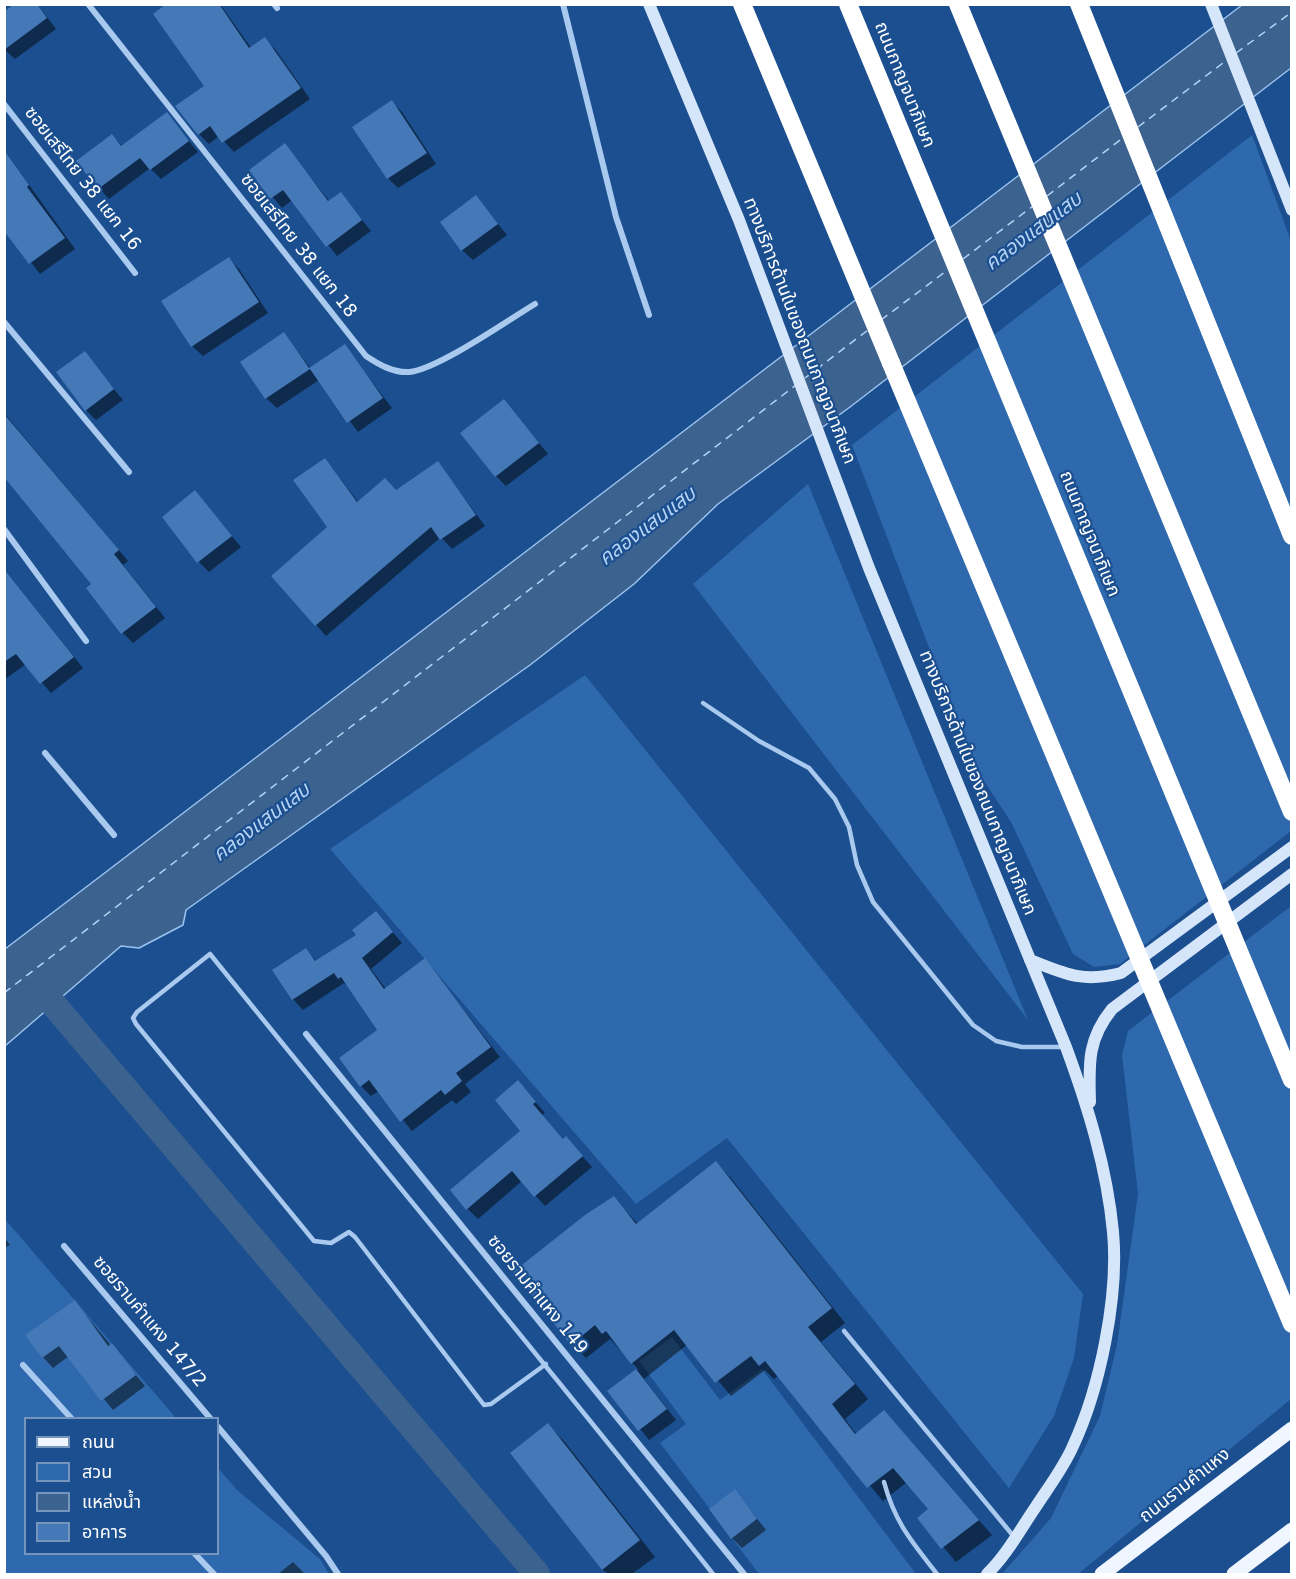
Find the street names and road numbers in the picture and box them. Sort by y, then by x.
street label: ถนนกาญจนาภิเษก [869,19,939,151]
street label: ซอยเสรีไทย 38 แยก 16 [19,103,145,255]
street label: ซอยเสรีไทย 38 แยก 18 [235,170,361,322]
street label: ทางบริการด้านในของถนนกาญจนาภิเษก [738,195,860,467]
street label: ถนนกาญจนาภิเษก [1054,468,1124,600]
street label: ทางบริการด้านในของถนนกาญจนาภิเษก [914,648,1040,918]
street label: ซอยรามคำแหง 149 [482,1231,592,1359]
street label: ซอยรามคำแหง 147/2 [88,1252,210,1392]
street label: ถนนรามคำแหง [1135,1444,1235,1528]

